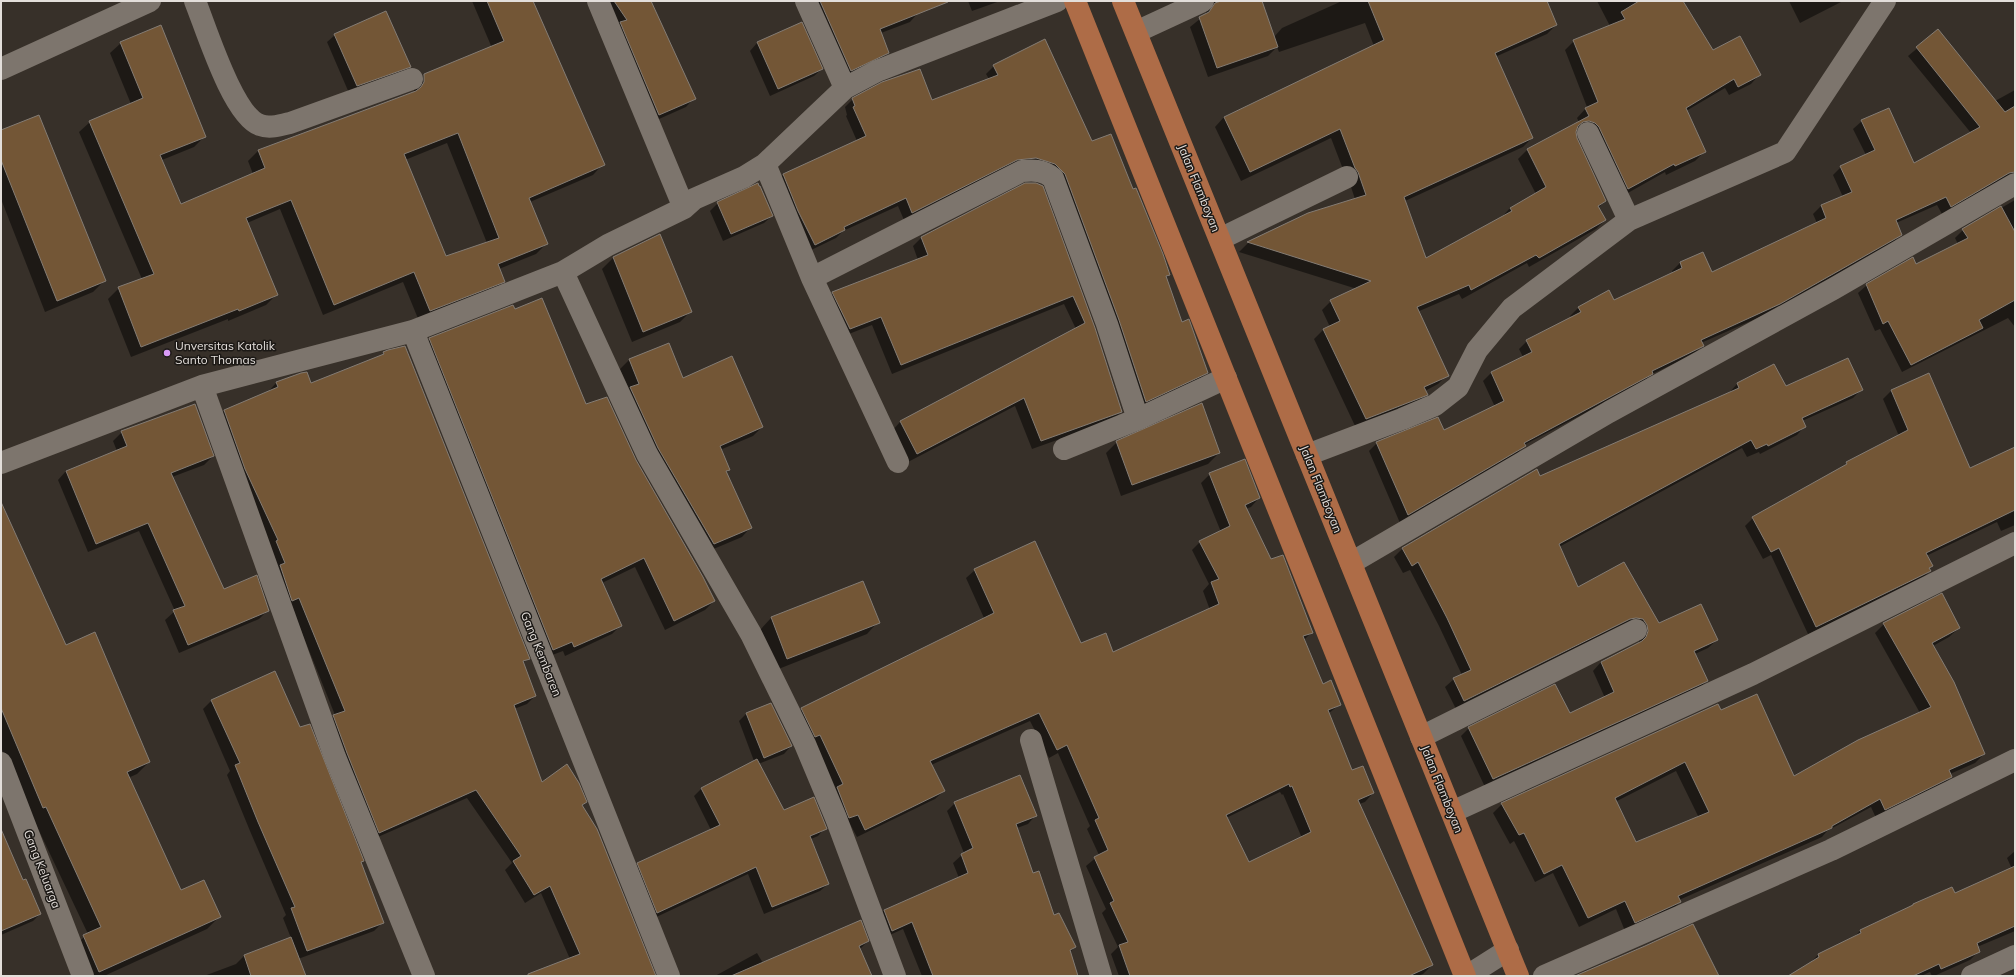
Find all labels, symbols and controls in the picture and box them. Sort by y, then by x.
street label: Jalan Flamboyan [1175,142,1224,234]
place label: Unversitas Katolik Santo Thomas [175,338,276,367]
marker: Unversitas Katolik Santo Thomas [162,348,172,358]
street label: Jalan Flamboyan [1297,443,1346,535]
street label: Gang Kembaren [518,609,565,698]
street label: Jalan Flamboyan [1418,743,1467,835]
street label: Gang Keluarga [21,827,64,910]

